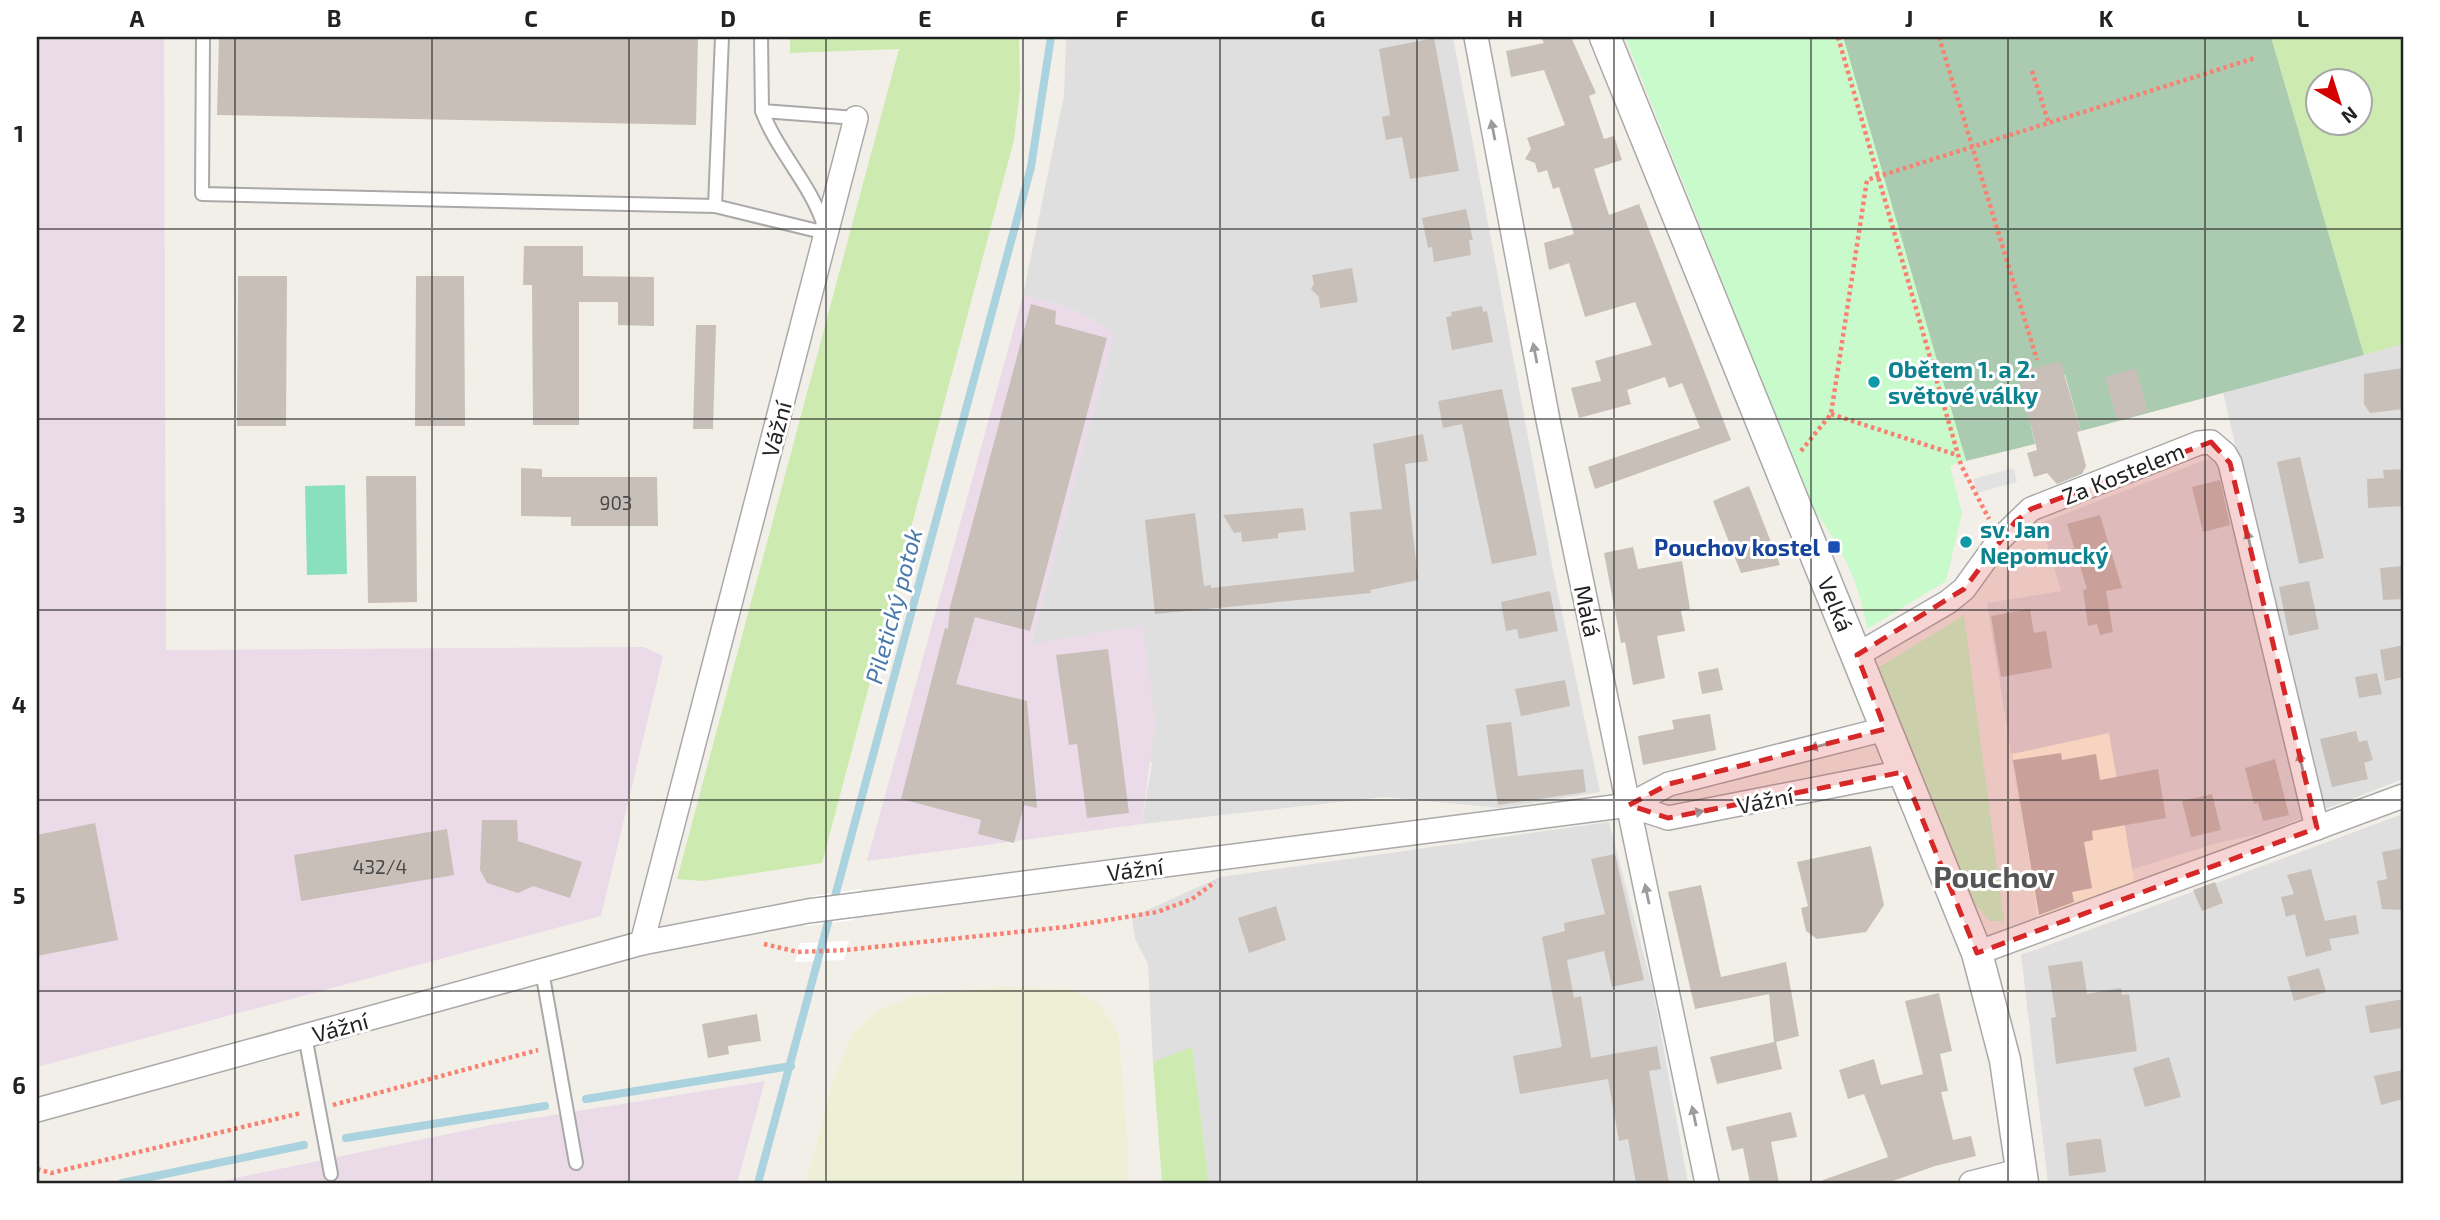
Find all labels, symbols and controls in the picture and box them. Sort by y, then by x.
text: A [129,4,145,32]
text: B [327,4,341,32]
text: C [524,4,538,32]
text: D [720,4,736,32]
text: E [918,4,932,32]
text: F [1116,4,1129,32]
text: G [1311,4,1325,32]
text: H [1507,4,1523,32]
text: I [1709,4,1715,32]
text: J [1905,4,1913,32]
text: K [2099,4,2114,32]
text: L [2297,4,2309,32]
north arrow [2304,66,2374,136]
text: N [2337,102,2363,129]
text: 1 [14,119,24,147]
one-way arrow [1488,119,1499,141]
text: 2 [12,309,26,337]
one-way arrow [1530,342,1541,364]
place label: Obětem 1. a 2. světové války [1888,355,2038,409]
marker: Obětem 1. a 2. světové války [1866,374,1882,390]
street label: Vážní [755,397,797,460]
street label: Za Kostelem [2058,436,2188,510]
house number: 903 [600,491,632,514]
text: 3 [12,500,26,528]
place label: sv. Jan Nepomucký [1980,515,2108,569]
water label: Piletický potok [858,525,928,687]
one-way arrow [2243,529,2254,551]
place label: Pouchov kostel [1654,533,1820,561]
marker: sv. Jan Nepomucký [1958,534,1974,550]
marker: Pouchov kostel [1826,539,1842,555]
street label: Velká [1812,572,1860,636]
street label: Malá [1569,583,1607,639]
text: 4 [12,690,26,718]
one-way arrow [1808,741,1830,752]
one-way arrow [2295,751,2306,773]
street label: Vážní [1734,781,1797,819]
one-way arrow [1683,807,1705,818]
street label: Vážní [1105,851,1166,886]
house number: 432/4 [353,855,407,878]
district label: Pouchov [1933,858,2055,894]
text: 5 [13,881,25,909]
one-way arrow [1642,883,1653,905]
street label: Vážní [309,1006,372,1048]
text: 6 [12,1071,26,1099]
one-way arrow [1688,1105,1699,1127]

